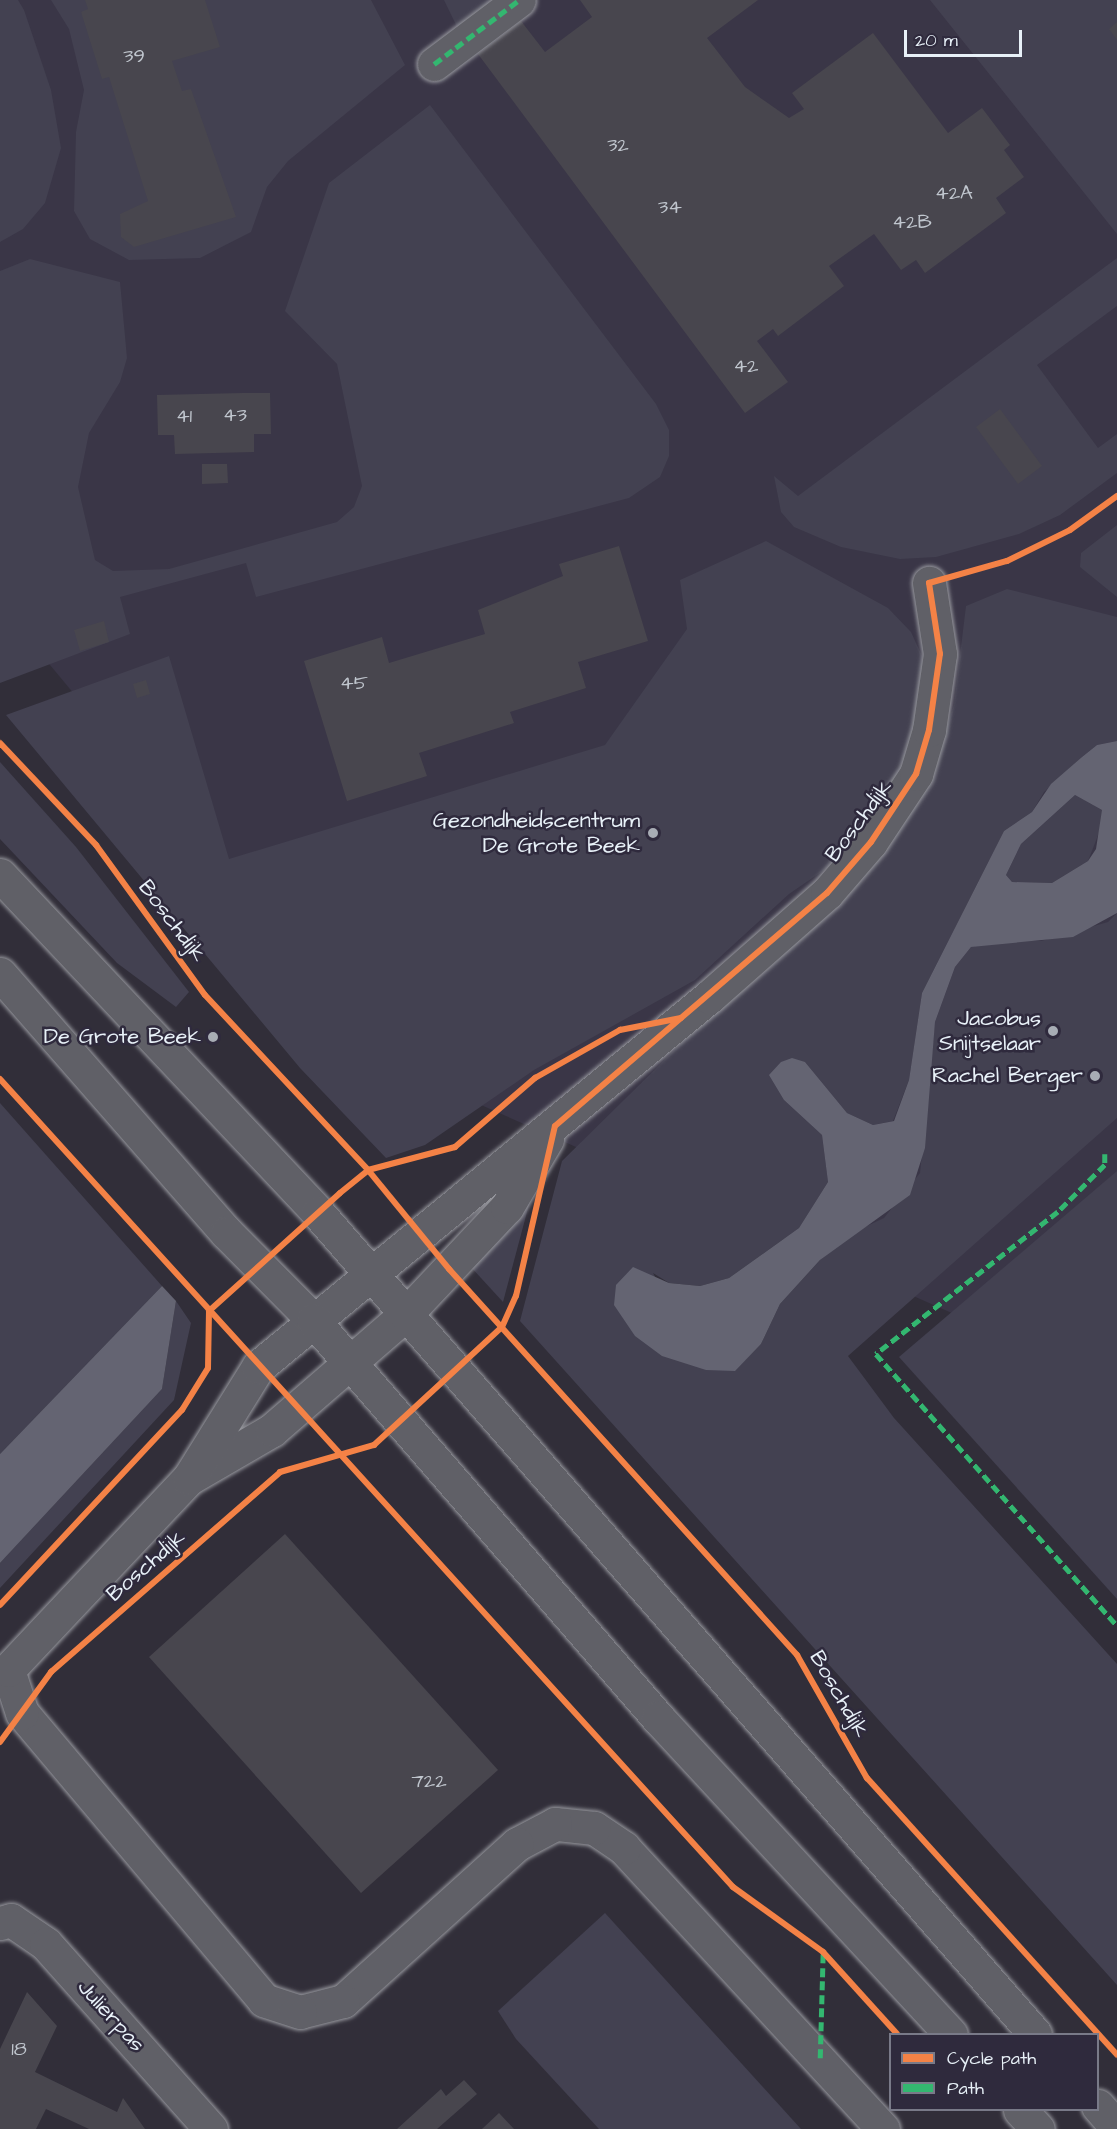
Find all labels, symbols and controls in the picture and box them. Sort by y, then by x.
scale bar [907,18,1026,56]
text: 20 m [915,28,958,53]
house number: 39 [123,44,145,68]
house number: 32 [607,133,629,157]
house number: 42A [935,181,973,205]
house number: 34 [658,195,682,219]
house number: 42B [892,210,932,234]
house number: 42 [733,354,759,378]
house number: 43 [223,403,247,427]
house number: 41 [176,404,192,428]
house number: 45 [340,671,368,695]
street label: Boschdijk [820,775,898,867]
place label: Gezondheidscentrum De Grote Beek [433,807,640,858]
marker: Gezondheidscentrum De Grote Beek [644,824,662,842]
street label: Boschdijk [133,875,211,967]
place label: Jacobus Snijtselaar [939,1005,1041,1056]
place label: De Grote Beek [44,1024,201,1050]
marker: Jacobus Snijtselaar [1046,1024,1060,1038]
marker: De Grote Beek [206,1030,220,1044]
place label: Rachel Berger [932,1063,1083,1089]
marker: Rachel Berger [1088,1069,1102,1083]
street label: Boschdijk [101,1525,191,1607]
street label: Boschdijk [804,1646,874,1742]
house number: 722 [411,1769,447,1793]
street label: Julierpas [72,1974,150,2058]
legend [889,2033,1099,2111]
house number: 18 [11,2037,27,2061]
text: Cycle path [947,2046,1036,2071]
text: Path [947,2076,984,2101]

